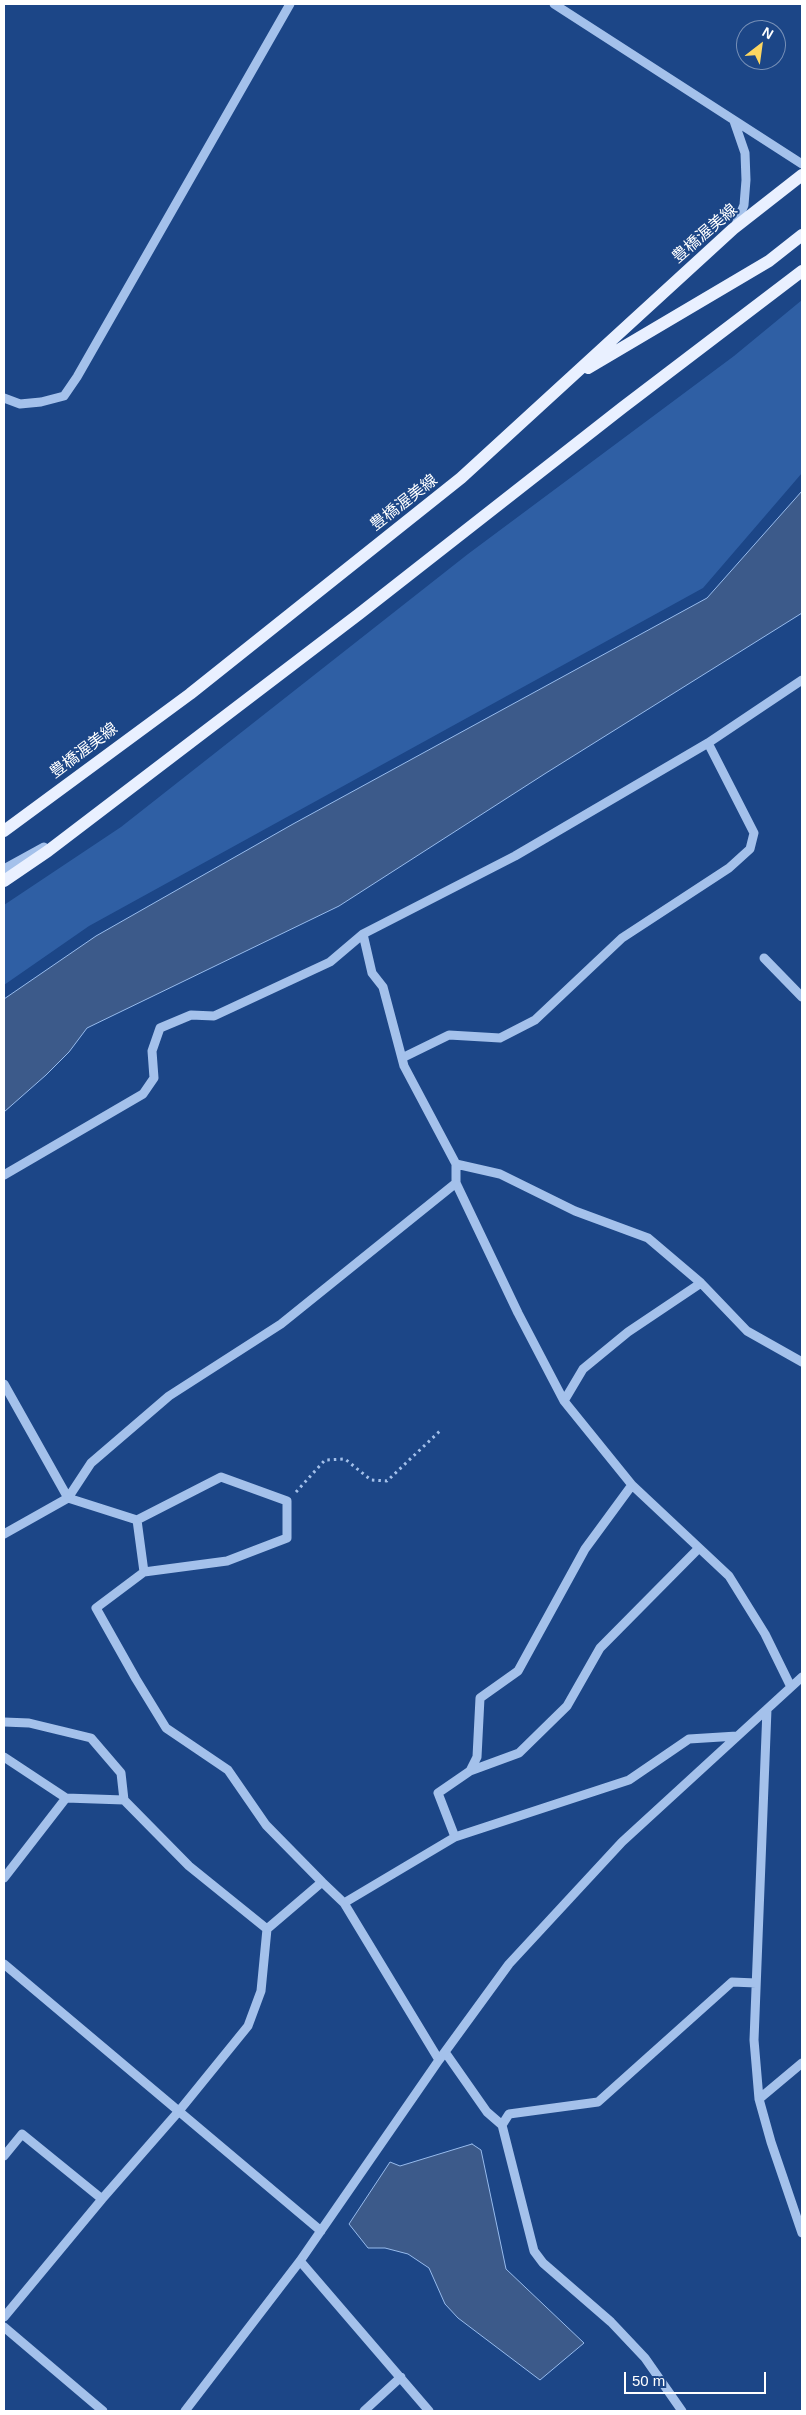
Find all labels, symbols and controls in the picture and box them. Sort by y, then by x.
north arrow [736,20,786,70]
text: N [760,23,776,42]
street label: 豊橋渥美線 [669,201,741,267]
street label: 豊橋渥美線 [367,471,441,535]
street label: 豊橋渥美線 [46,719,122,783]
scale bar [626,2362,768,2394]
text: 50 m [632,2372,665,2389]

